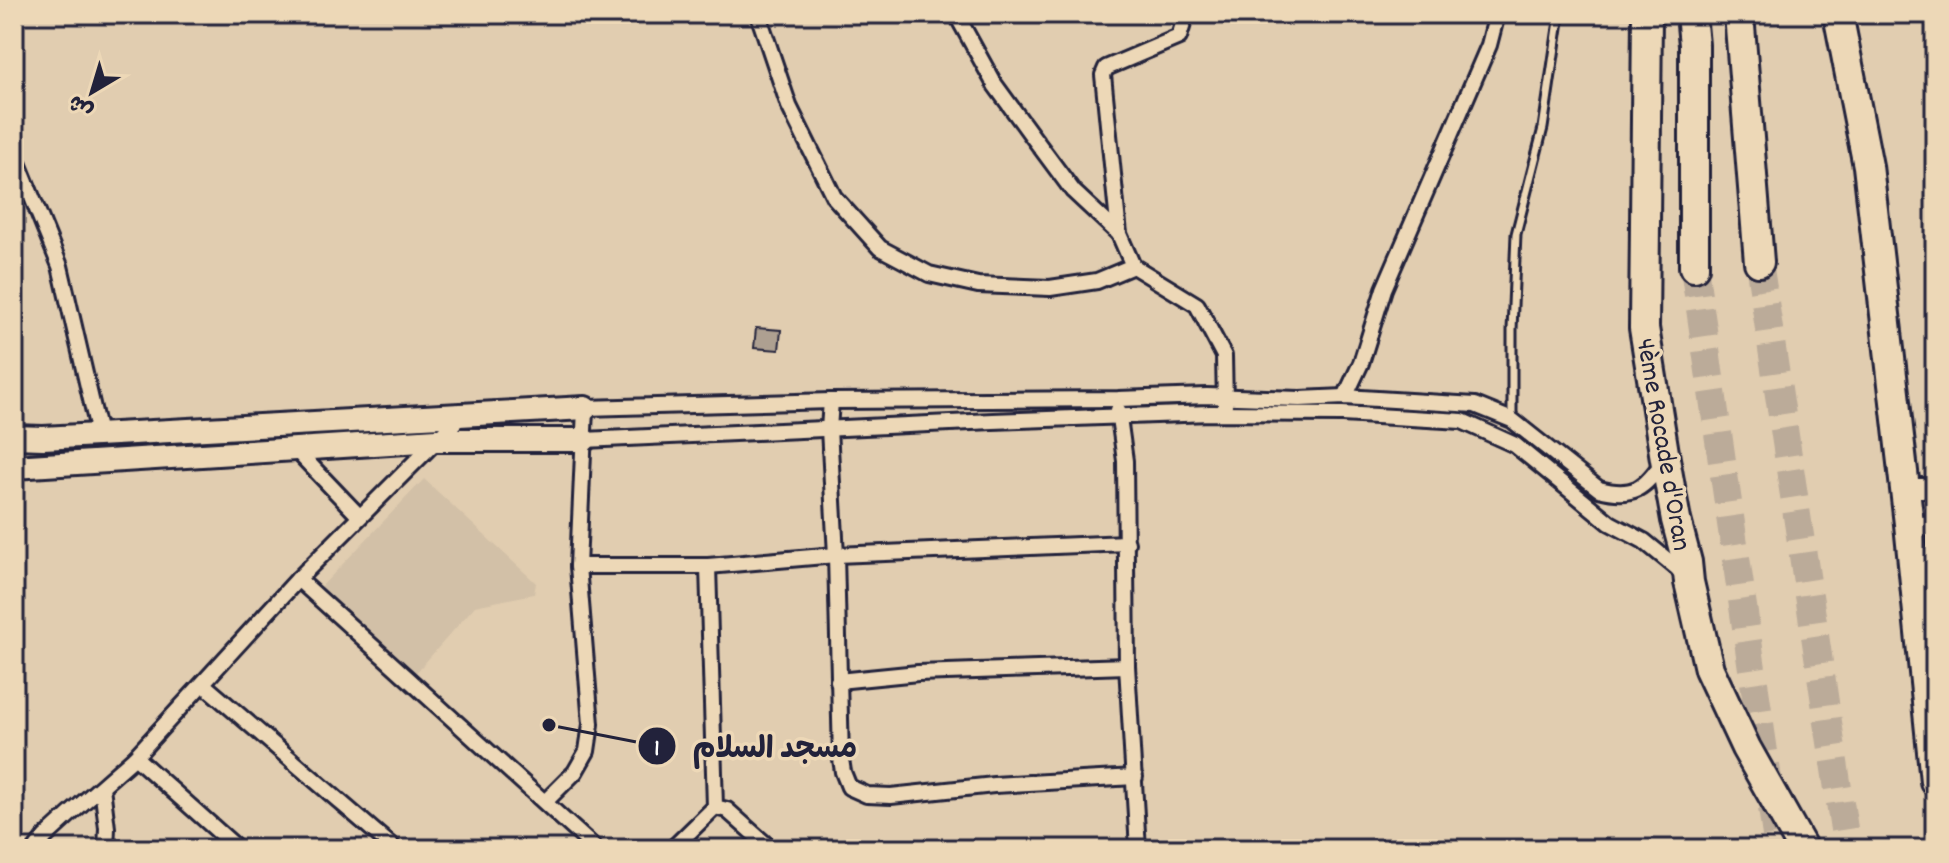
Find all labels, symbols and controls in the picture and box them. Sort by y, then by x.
north arrow [52,52,132,132]
text: ش [63,85,101,125]
street label: 4ème Rocade d'Oran [1623,335,1699,554]
callout: مسجد السلام [637,719,873,773]
text: مسجد السلام [693,730,857,773]
text: 1 [654,733,660,767]

